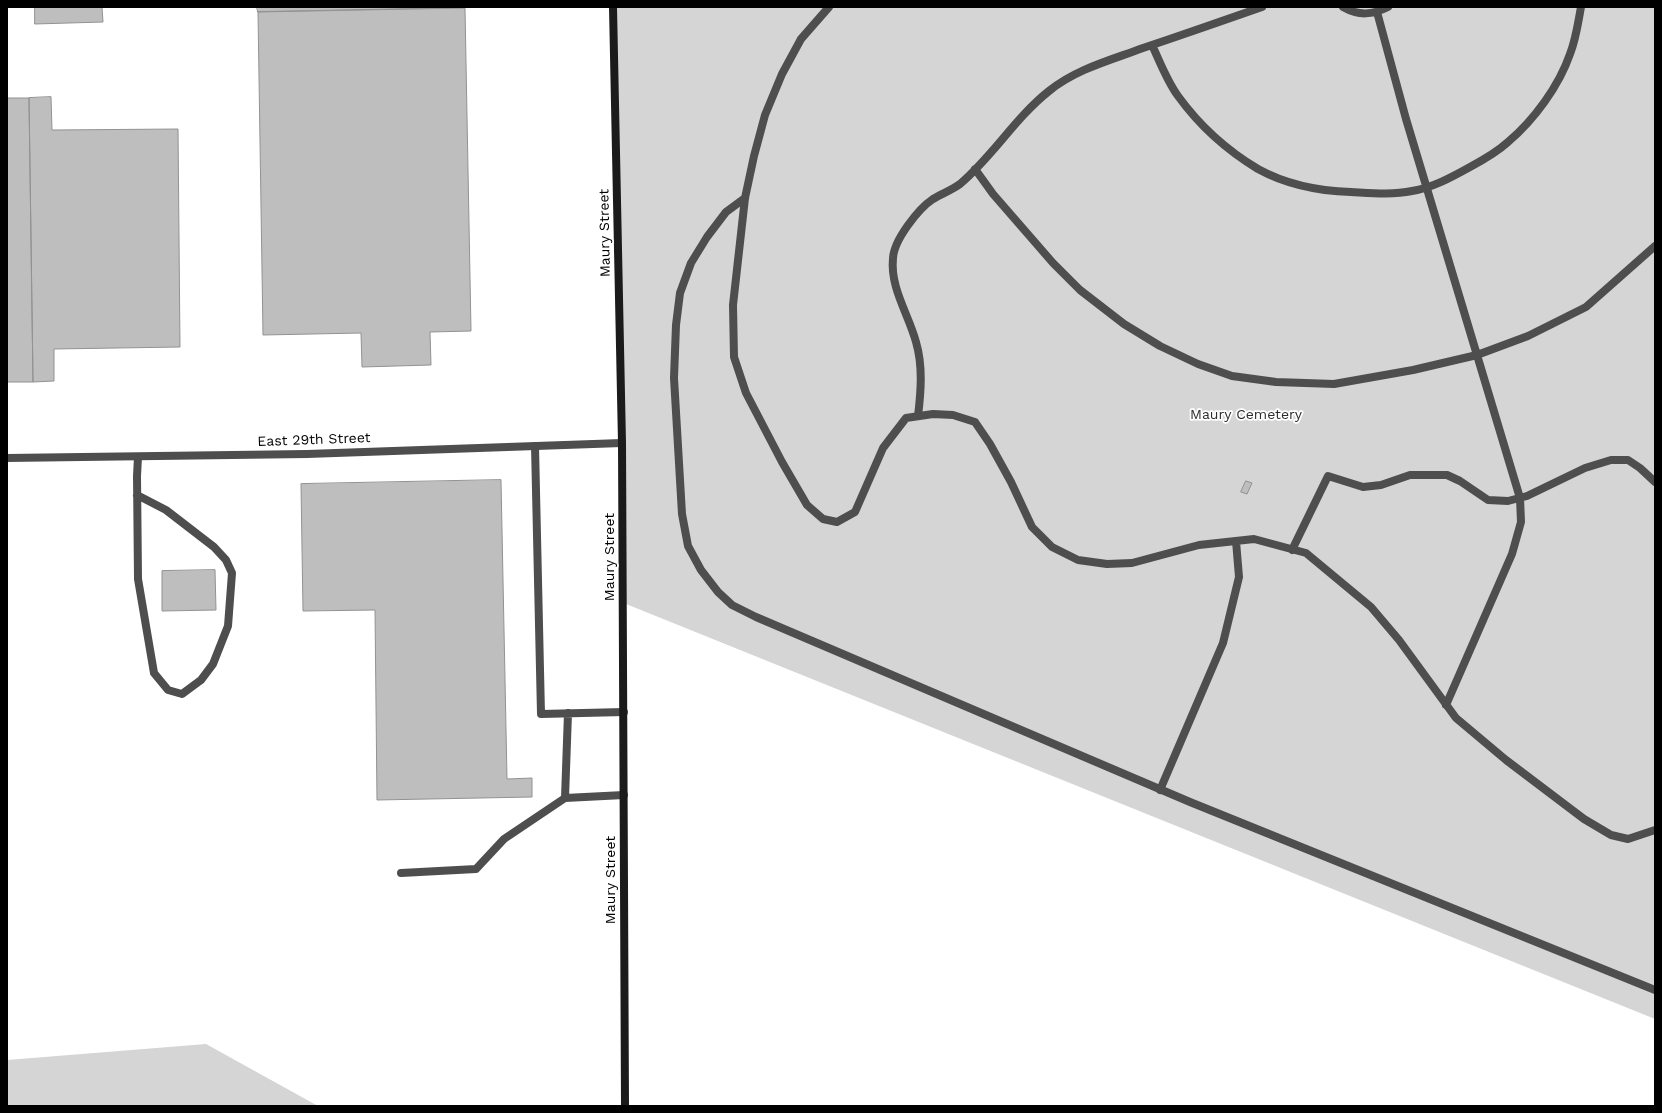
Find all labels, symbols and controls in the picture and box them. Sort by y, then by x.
street label: Maury Street [596,189,614,277]
park label: Maury Cemetery [1190,407,1302,423]
street label: East 29th Street [257,430,371,450]
street label: Maury Street [602,513,618,601]
street label: Maury Street [603,836,619,924]

